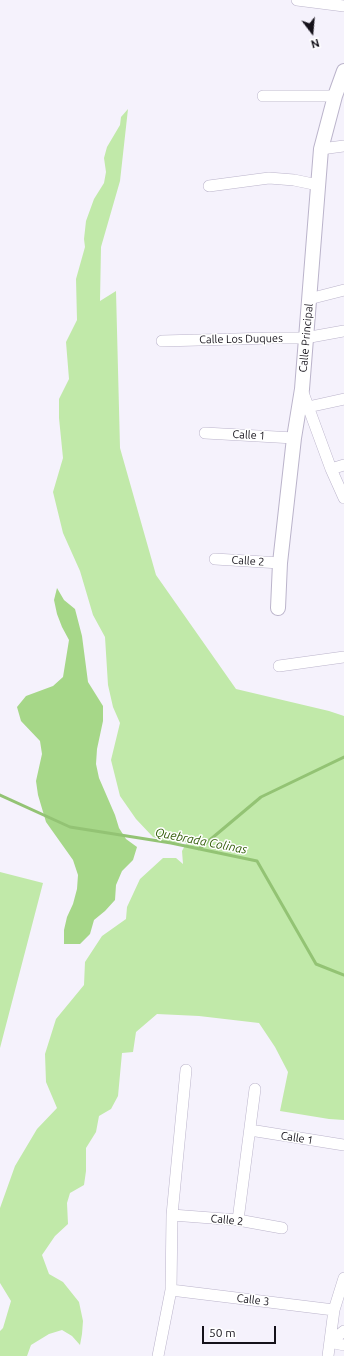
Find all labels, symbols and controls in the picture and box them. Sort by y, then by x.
north arrow [292,12,332,52]
text: N [310,37,321,50]
street label: Calle Principal [296,303,316,373]
street label: Calle Los Duques [199,332,283,346]
street label: Calle 1 [232,428,266,442]
street label: Calle 2 [231,553,265,569]
water label: Quebrada Colinas [154,825,248,857]
street label: Calle 1 [280,1129,314,1147]
street label: Calle 2 [210,1212,244,1228]
street label: Calle 3 [236,1291,270,1309]
scale bar [204,1318,278,1344]
text: 50 m [209,1326,236,1339]

